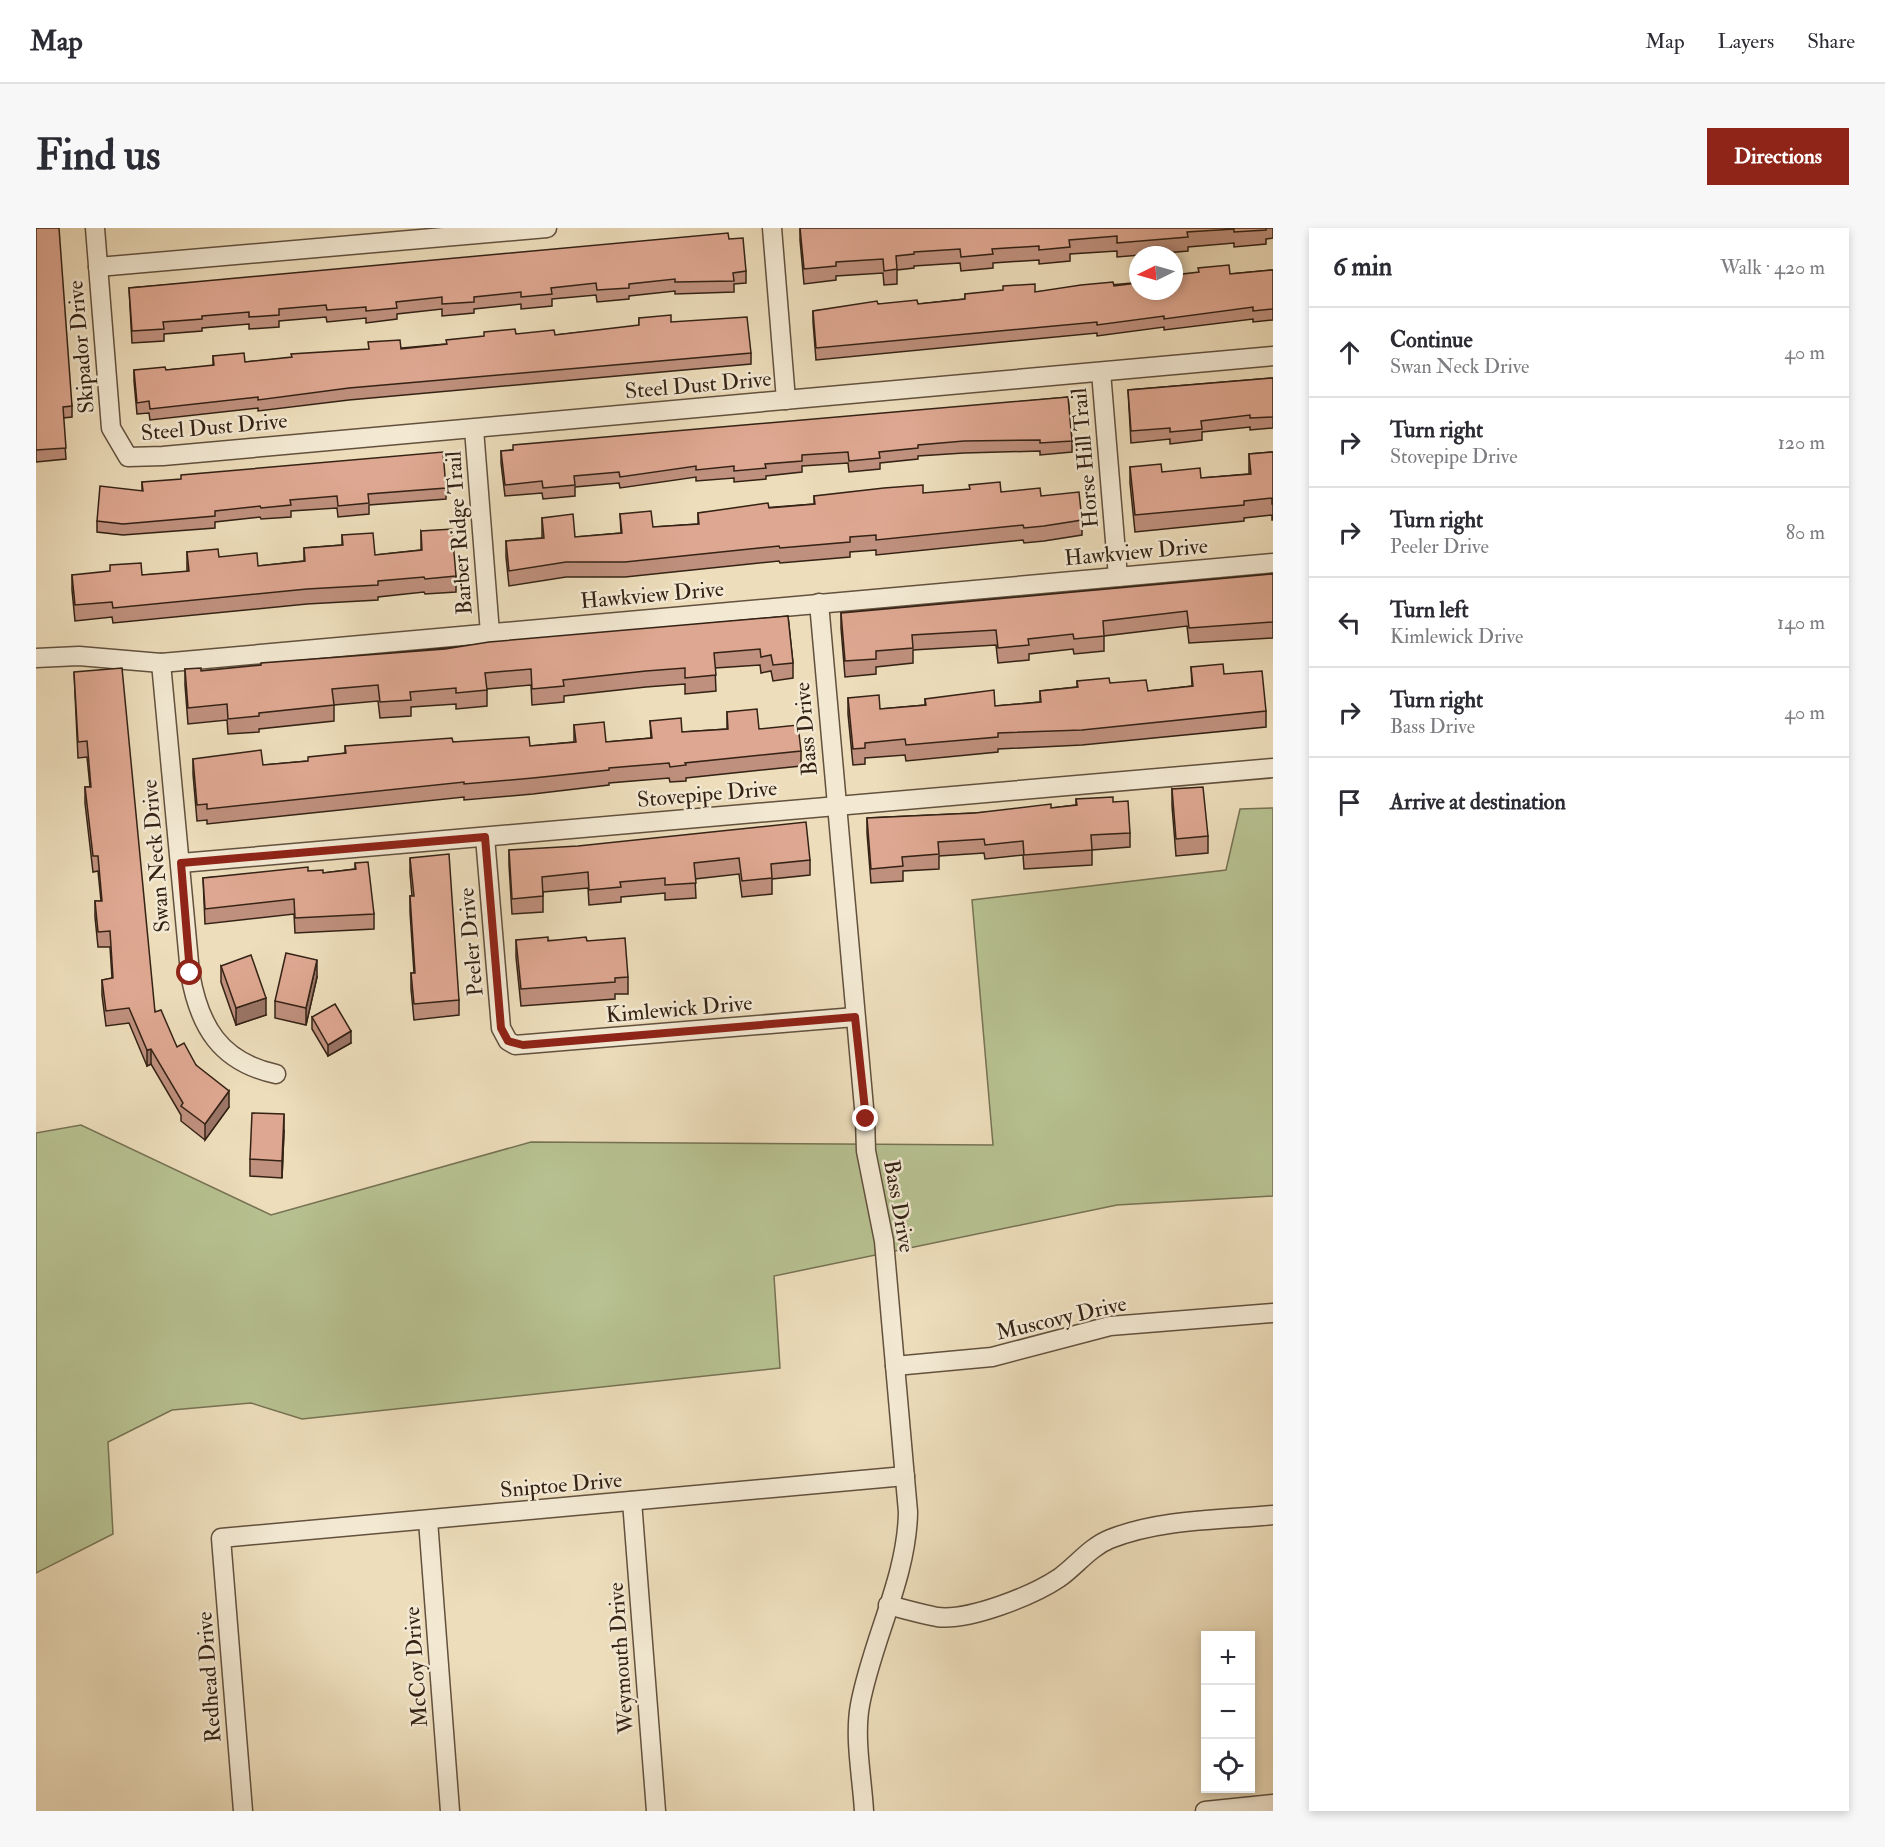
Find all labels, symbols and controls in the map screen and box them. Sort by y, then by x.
text: Map [30,24,83,59]
text: Map [1645,28,1685,55]
text: Layers [1718,28,1774,55]
text: Share [1807,28,1855,55]
button: Directions [1707,128,1849,185]
text: Find us [36,130,160,182]
north arrow [1129,246,1183,300]
text: 6 min [1333,251,1392,283]
text: Walk · 420 m [1720,255,1825,280]
street label: Skipador Drive [61,279,102,415]
text: Continue [1390,326,1473,354]
icon: ahead [1333,336,1366,369]
text: 40 m [1784,340,1825,365]
text: Swan Neck Drive [1390,354,1529,379]
street label: Steel Dust Drive [624,365,773,405]
street label: Horse Hill Trail [1065,386,1105,529]
street label: Steel Dust Drive [140,407,289,447]
text: Turn right [1390,416,1483,444]
icon: right [1333,426,1366,459]
text: 120 m [1778,430,1825,455]
text: Stovepipe Drive [1390,444,1518,469]
street label: Barber Ridge Trail [439,450,479,616]
text: Turn right [1390,506,1483,534]
icon: right [1333,516,1366,549]
text: 80 m [1786,520,1825,545]
street label: Hawkview Drive [1063,532,1209,572]
text: Peeler Drive [1390,534,1489,559]
street label: Hawkview Drive [579,575,725,615]
text: Turn left [1390,596,1469,624]
icon: left [1333,606,1366,639]
text: 140 m [1777,610,1825,635]
text: Kimlewick Drive [1390,624,1523,649]
street label: Bass Drive [788,681,824,777]
text: Turn right [1390,686,1483,714]
icon: right [1333,696,1366,729]
text: 40 m [1784,700,1825,725]
text: Bass Drive [1390,714,1475,739]
street label: Stovepipe Drive [636,774,778,815]
street label: Swan Neck Drive [135,778,177,934]
icon: arrive [1333,786,1366,819]
text: Arrive at destination [1390,788,1566,816]
street label: Peeler Drive [452,887,490,997]
route start [176,959,202,985]
street label: Kimlewick Drive [605,989,753,1029]
route end [852,1105,878,1131]
street label: Bass Drive [877,1158,921,1255]
street label: Muscovy Drive [993,1289,1129,1347]
street label: Sniptoe Drive [499,1466,623,1505]
street label: Weymouth Drive [602,1581,640,1736]
street label: McCoy Drive [398,1606,434,1728]
street label: Redhead Drive [190,1611,228,1743]
map controls [1201,1631,1255,1793]
button: + [1201,1631,1255,1685]
button: − [1201,1685,1255,1739]
button: locate [1201,1739,1255,1793]

